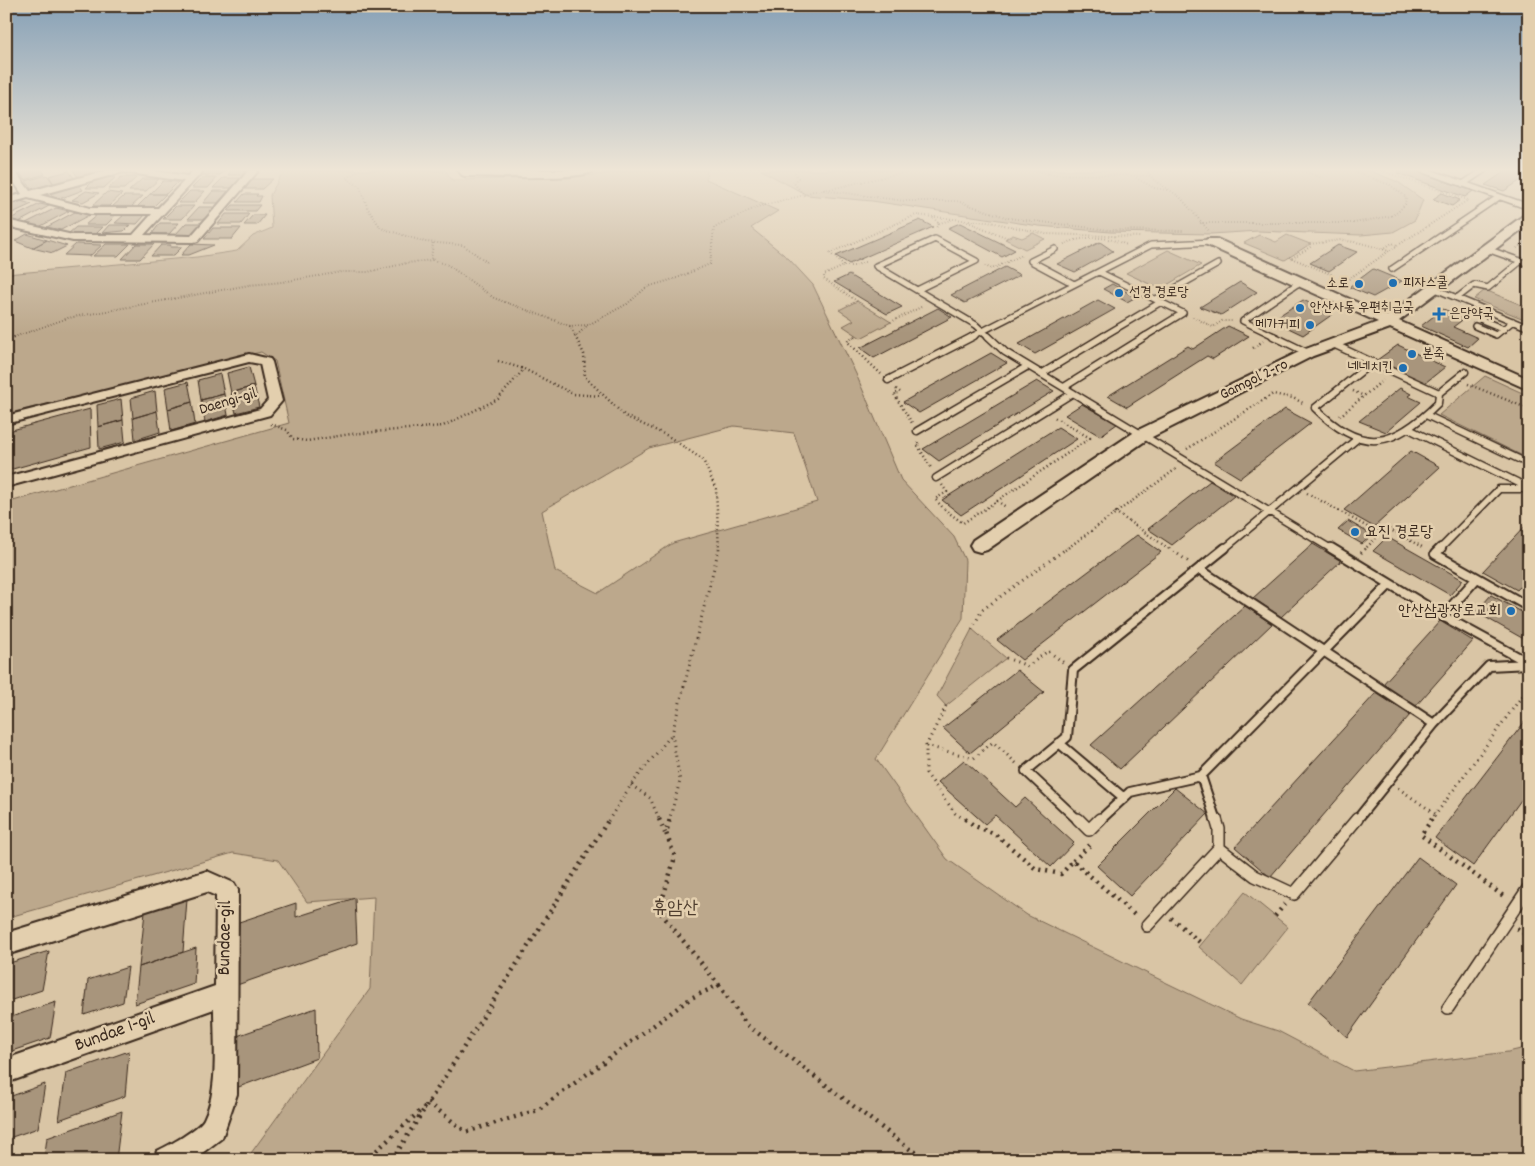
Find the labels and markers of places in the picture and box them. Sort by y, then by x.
place label: 피자스쿨 [1403,273,1448,293]
place label: 소로 [1326,274,1349,294]
marker: 피자스쿨 [1387,277,1399,289]
marker: 소로 [1353,278,1365,290]
place label: 선경 경로당 [1129,283,1189,303]
marker: 선경 경로당 [1113,287,1125,299]
place label: 안산사동 우편취급국 [1310,298,1415,318]
marker: 안산사동 우편취급국 [1294,302,1306,314]
place label: 은당약국 [1449,304,1494,324]
marker: 은당약국 [1433,308,1445,320]
place label: 메가커피 [1255,315,1300,335]
marker: 메가커피 [1304,319,1316,331]
place label: 본죽 [1422,344,1445,364]
marker: 본죽 [1406,348,1418,360]
place label: 네네치킨 [1348,358,1393,378]
marker: 네네치킨 [1397,362,1409,374]
place label: 요진 경로당 [1365,521,1433,544]
marker: 요진 경로당 [1349,526,1361,538]
place label: 안산삼광장로교회 [1398,600,1501,623]
marker: 안산삼광장로교회 [1505,605,1517,617]

